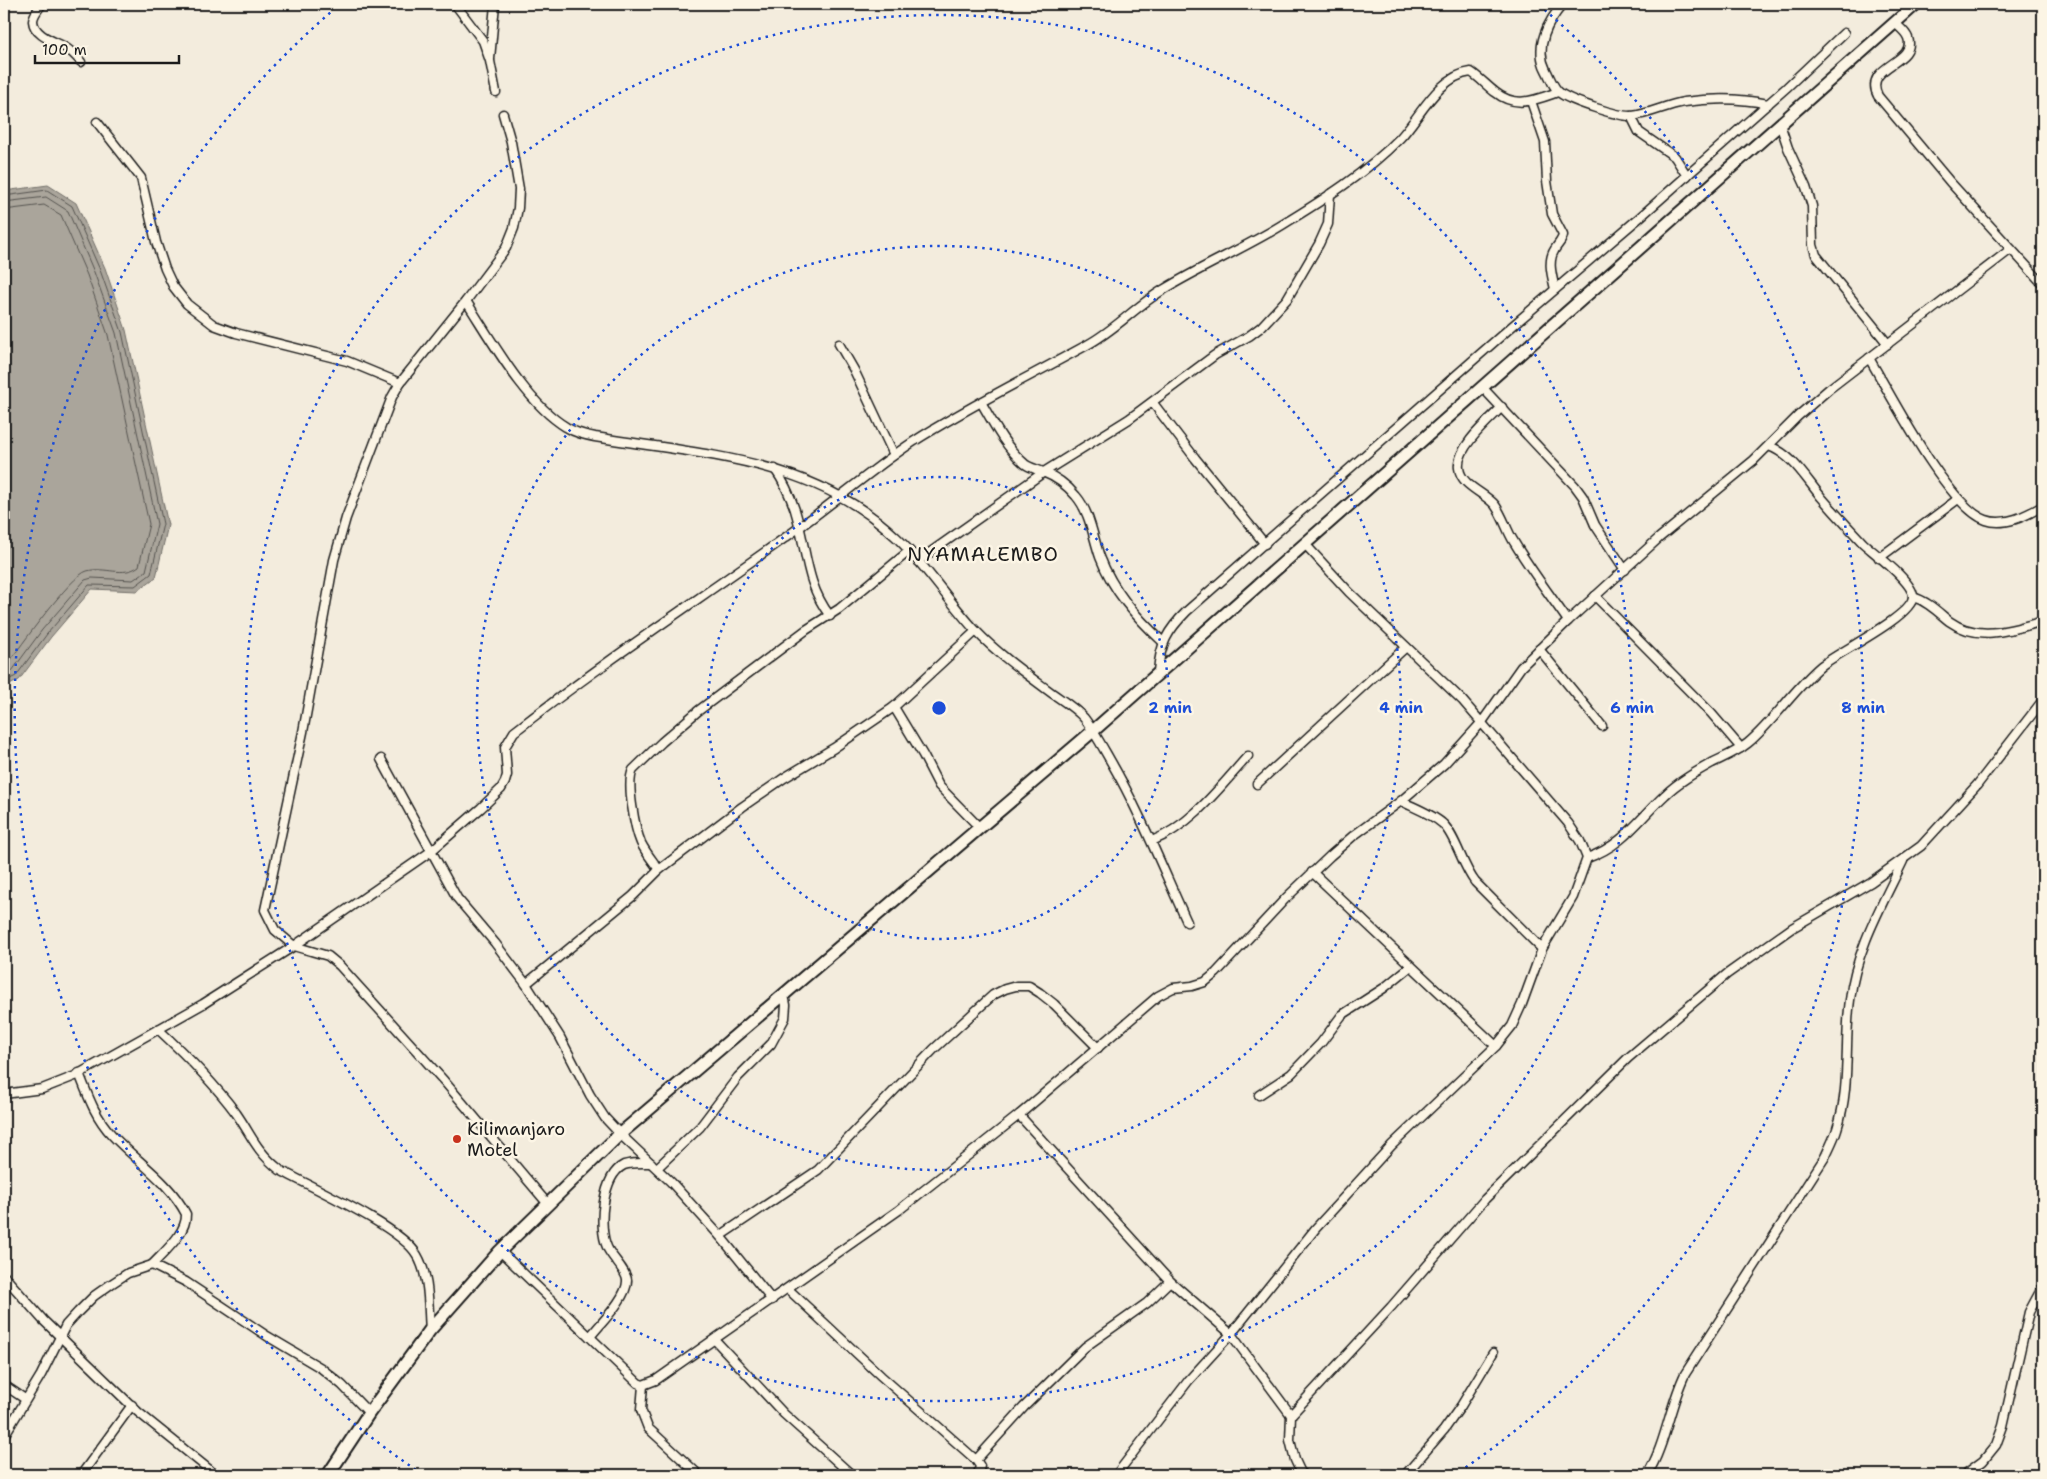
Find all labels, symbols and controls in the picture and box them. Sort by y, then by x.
scale bar [35,32,179,64]
text: 100 m [42,40,87,60]
district label: NYAMALEMBO [907,541,1059,567]
text: 2 min [1148,698,1192,718]
text: 4 min [1379,698,1423,718]
text: 6 min [1610,698,1654,718]
text: 8 min [1841,698,1885,718]
centre of rings [930,699,948,717]
place label: Kilimanjaro Motel [467,1117,565,1162]
marker: Kilimanjaro Motel [451,1133,463,1145]

